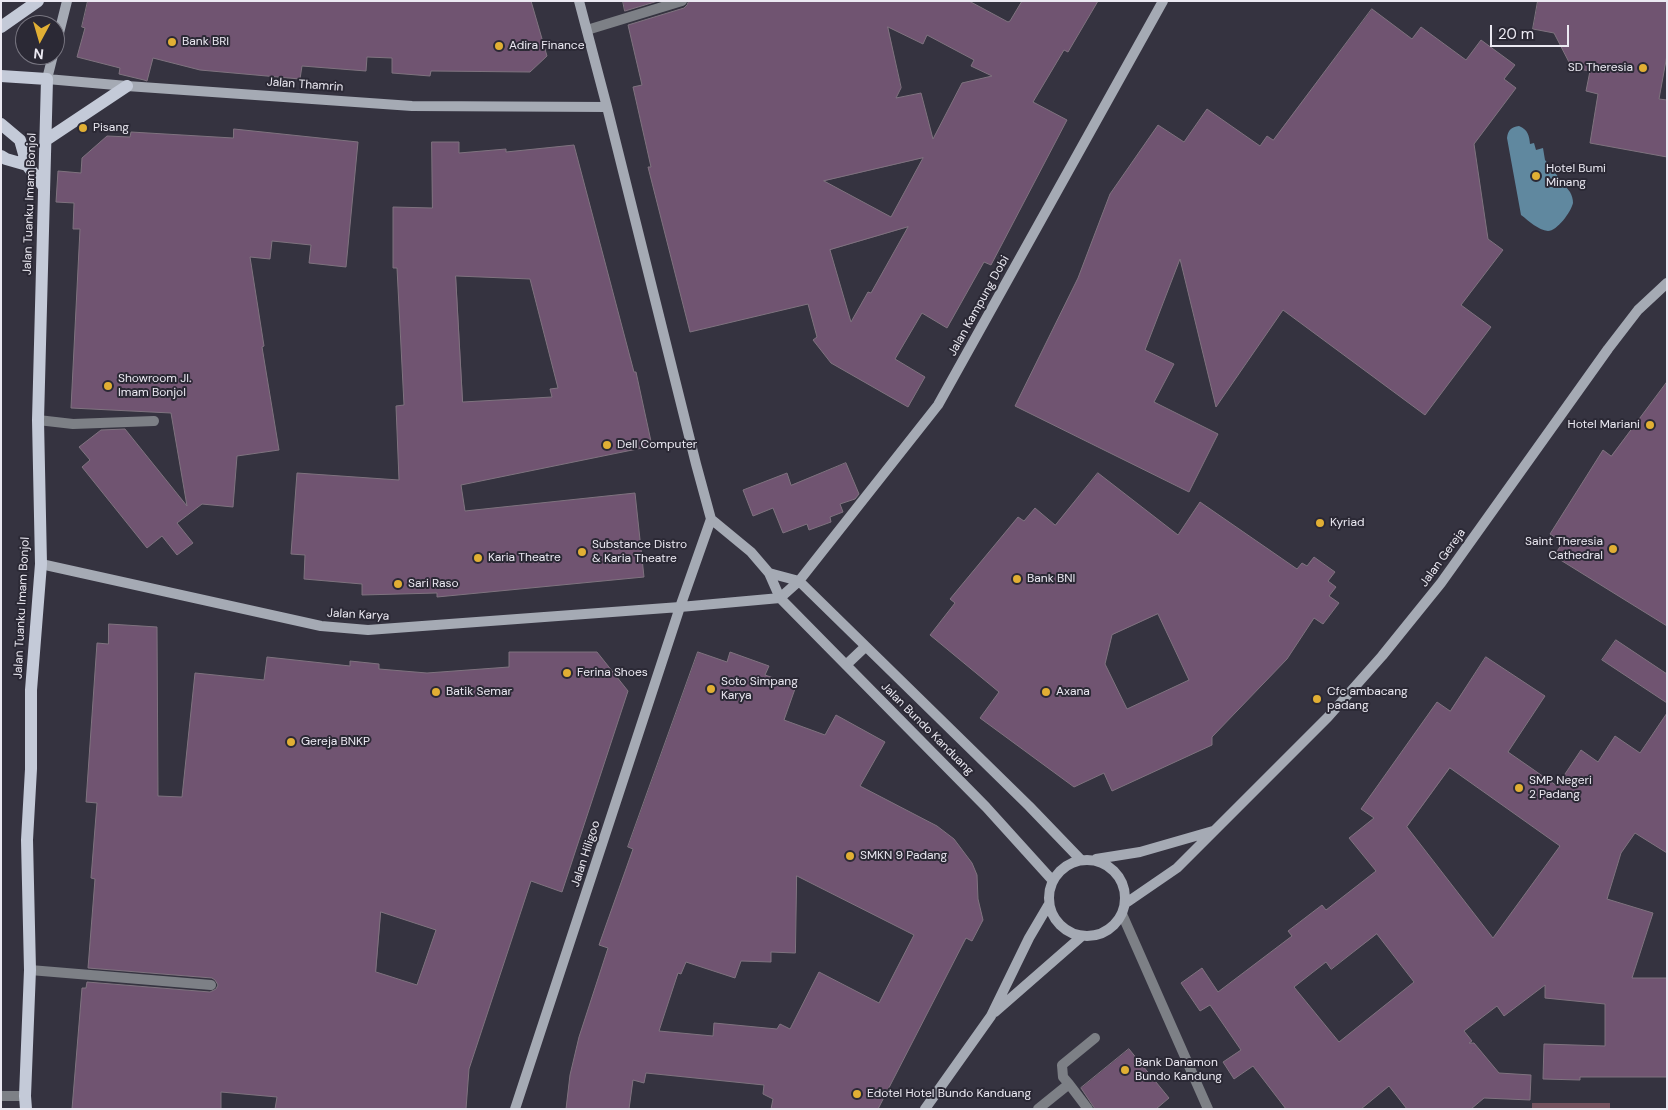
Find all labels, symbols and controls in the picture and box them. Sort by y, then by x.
north arrow [15,15,65,65]
scale bar [1493,15,1572,47]
text: 20 m [1498,24,1534,44]
place label: Bank BRI [182,35,229,49]
marker: Bank BRI [166,36,178,48]
place label: Adira Finance [509,39,584,53]
marker: Adira Finance [493,40,505,52]
text: N [33,44,45,63]
place label: SD Theresia [1568,61,1633,75]
marker: SD Theresia [1637,62,1649,74]
street label: Jalan Thamrin [266,75,344,95]
place label: Pisang [93,121,129,135]
marker: Pisang [77,122,89,134]
street label: Jalan Tuanku Imam Bonjol [20,133,40,275]
place label: Hotel Bumi Minang [1546,162,1606,190]
marker: Hotel Bumi Minang [1530,170,1542,182]
street label: Jalan Kampung Dobi [945,253,1013,359]
place label: Showroom Jl. Imam Bonjol [118,372,191,400]
marker: Showroom Jl. Imam Bonjol [102,380,114,392]
place label: Hotel Mariani [1567,418,1640,432]
marker: Hotel Mariani [1644,419,1656,431]
place label: Dell Computer [617,438,697,452]
marker: Dell Computer [601,439,613,451]
place label: Kyriad [1330,516,1364,530]
marker: Kyriad [1314,517,1326,529]
street label: Jalan Gereja [1417,526,1469,590]
place label: Saint Theresia Cathedral [1525,535,1603,563]
street label: Jalan Tuanku Imam Bonjol [11,537,33,679]
place label: Substance Distro & Karia Theatre [592,538,687,566]
marker: Saint Theresia Cathedral [1607,543,1619,555]
marker: Substance Distro & Karia Theatre [576,546,588,558]
place label: Karia Theatre [488,551,561,565]
marker: Karia Theatre [472,552,484,564]
place label: Bank BNI [1027,572,1075,586]
marker: Bank BNI [1011,573,1023,585]
place label: Sari Raso [408,577,459,591]
marker: Sari Raso [392,578,404,590]
street label: Jalan Karya [326,606,390,624]
place label: Ferina Shoes [577,666,648,680]
marker: Ferina Shoes [561,667,573,679]
place label: Soto Simpang Karya [721,675,798,703]
street label: Jalan Bundo Kanduang [878,680,976,778]
marker: Soto Simpang Karya [705,683,717,695]
place label: Batik Semar [446,685,512,699]
place label: Axana [1056,685,1090,699]
place label: Cfc ambacang padang [1327,685,1408,713]
marker: Batik Semar [430,686,442,698]
marker: Axana [1040,686,1052,698]
marker: Cfc ambacang padang [1311,693,1323,705]
place label: Gereja BNKP [301,735,370,749]
marker: Gereja BNKP [285,736,297,748]
place label: SMP Negeri 2 Padang [1529,774,1592,802]
marker: SMP Negeri 2 Padang [1513,782,1525,794]
street label: Jalan Hiligoo [568,819,604,889]
place label: SMKN 9 Padang [860,849,947,863]
marker: SMKN 9 Padang [844,850,856,862]
place label: Bank Danamon Bundo Kandung [1135,1056,1222,1084]
marker: Bank Danamon Bundo Kandung [1119,1064,1131,1076]
place label: Edotel Hotel Bundo Kanduang [867,1087,1031,1101]
marker: Edotel Hotel Bundo Kanduang [851,1088,863,1100]

